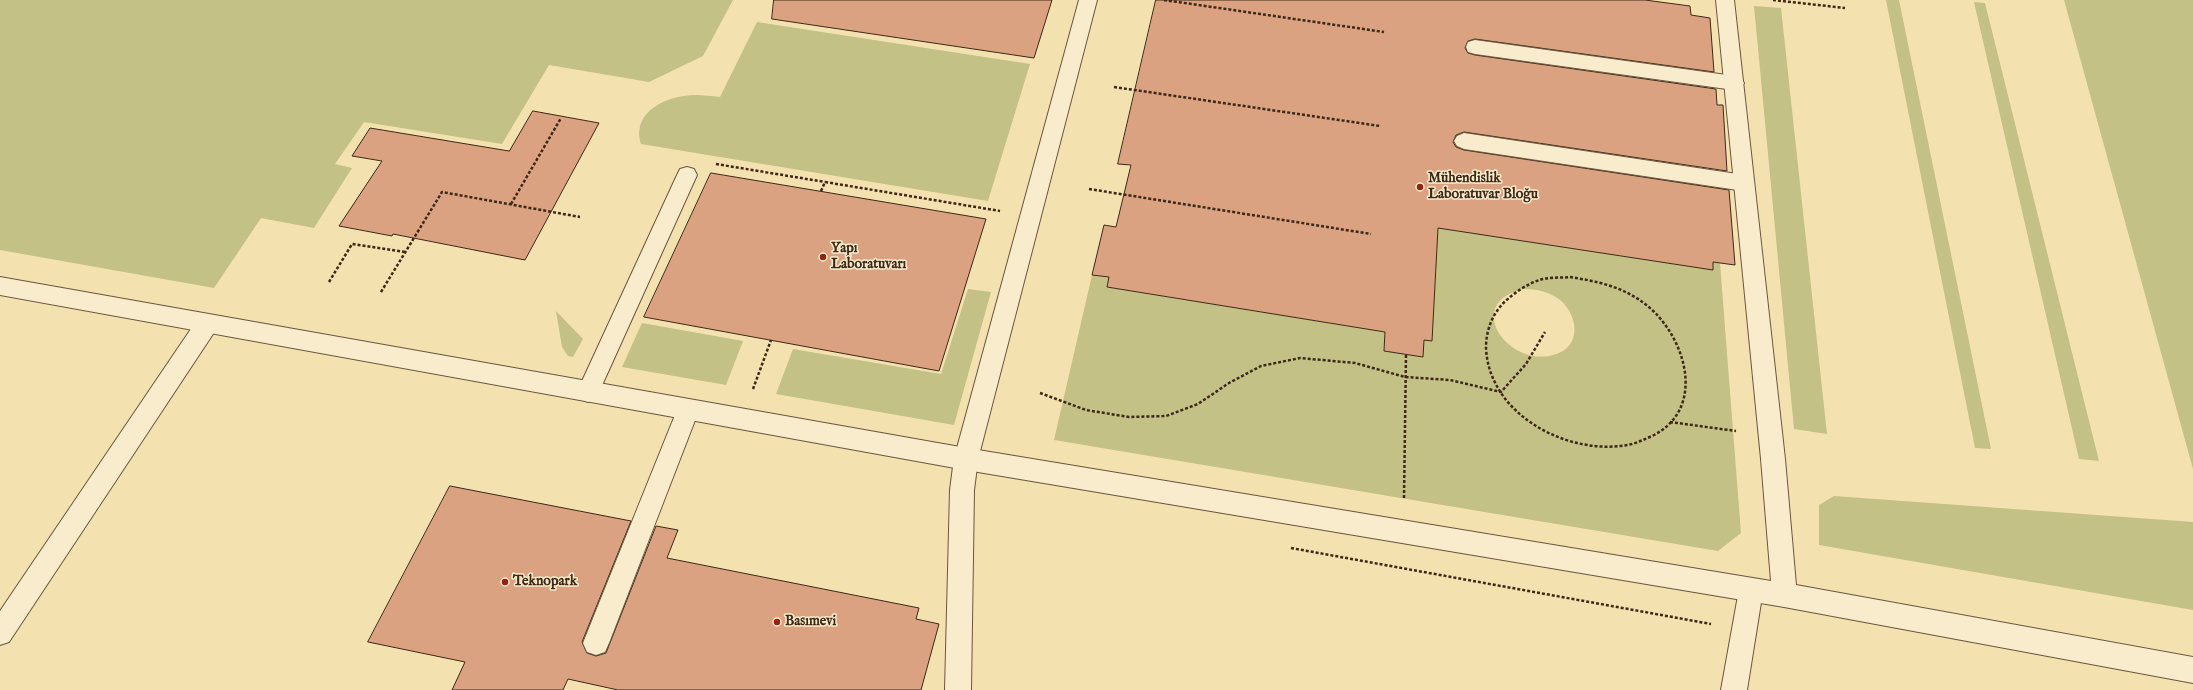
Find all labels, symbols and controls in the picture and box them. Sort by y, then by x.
place label: Mühendislik Laboratuvar Bloğu [1428,171,1538,204]
marker: Mühendislik Laboratuvar Bloğu [1415,182,1425,192]
place label: Yapı Laboratuvarı [831,241,906,274]
marker: Yapı Laboratuvarı [818,252,828,262]
place label: Teknopark [513,574,577,590]
marker: Teknopark [500,577,510,587]
place label: Basımevi [785,614,836,630]
marker: Basımevi [772,617,782,627]

